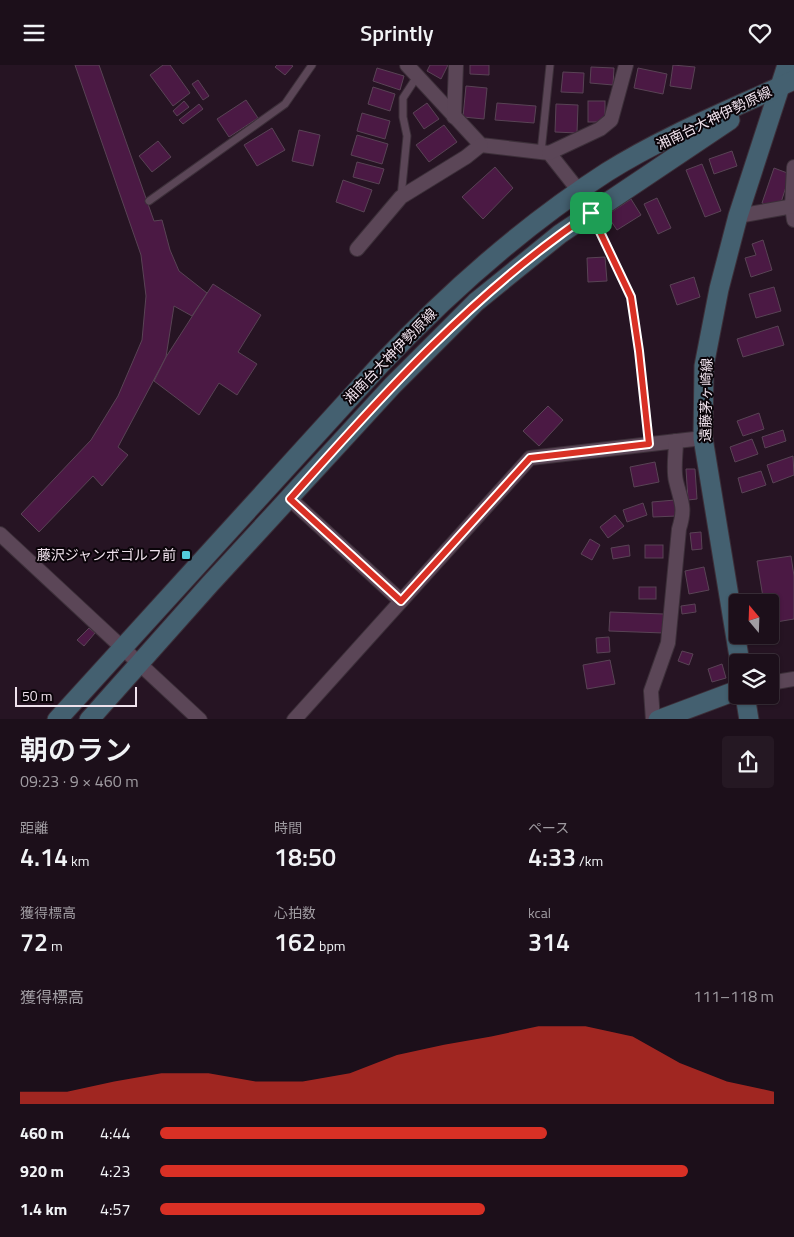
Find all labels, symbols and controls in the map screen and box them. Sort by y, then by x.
text: Sprintly [360,16,434,50]
icon: menu [20,19,48,47]
icon: heart [746,19,774,47]
street label: 湘南台大神伊勢原線 [653,80,775,155]
pin [570,192,612,234]
icon: arrive [577,199,605,227]
street label: 湘南台大神伊勢原線 [338,303,441,408]
street label: 遠藤茅ヶ崎線 [694,358,717,442]
place label: 藤沢ジャンボゴルフ前 [37,544,176,565]
marker: 藤沢ジャンボゴルフ前 [180,549,192,561]
north arrow [729,594,779,644]
map controls [729,594,779,704]
button: layers [729,654,779,704]
scale bar [15,685,138,708]
text: 50 m [22,685,52,706]
text: 朝のラン [20,728,132,771]
button: share [722,736,774,788]
text: 09:23 · 9 × 460 m [20,769,139,793]
text: 距離 [20,817,48,838]
text: 時間 [274,817,302,838]
text: ペース [528,817,569,838]
text: 4.14 [20,838,68,876]
text: 18:50 [274,838,336,876]
text: 4:33 [528,838,576,876]
text: km [68,850,89,871]
text: /km [576,850,603,871]
text: 獲得標高 [20,902,76,923]
text: 心拍数 [274,902,316,923]
text: kcal [528,902,551,923]
text: 72 [20,923,48,961]
text: 162 [274,923,316,961]
text: 314 [528,923,570,961]
text: m [48,935,63,956]
text: bpm [316,935,346,956]
text: 111–118 m [693,984,774,1008]
text: 獲得標高 [20,985,84,1009]
text: 460 m [20,1121,64,1145]
text: 4:44 [100,1121,130,1145]
text: 920 m [20,1159,64,1183]
text: 4:23 [100,1159,130,1183]
text: 1.4 km [20,1197,67,1221]
text: 4:57 [100,1197,130,1221]

